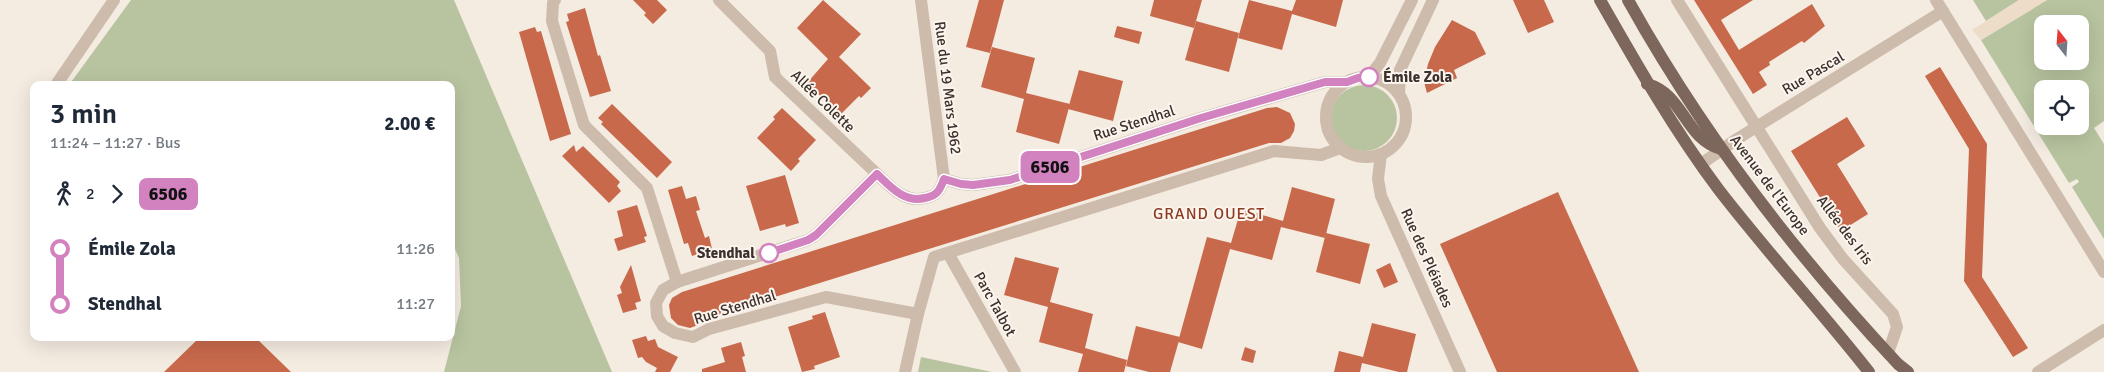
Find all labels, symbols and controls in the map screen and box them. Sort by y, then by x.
north arrow [2034,15,2089,70]
map controls [2034,15,2089,135]
street label: Rue du 19 Mars 1962 [931,20,965,156]
street label: Rue Pascal [1779,47,1847,99]
street label: Allée Colette [787,66,859,136]
marker: Émile Zola [1359,67,1379,87]
place label: Émile Zola [1383,67,1453,86]
button: locate [2034,80,2089,135]
text: 3 min [50,97,117,131]
street label: Rue Stendhal [1091,101,1177,145]
text: 2.00 € [384,112,435,136]
street label: Avenue de l'Europe [1726,131,1814,239]
text: 11:24 – 11:27 · Bus [50,133,181,153]
line badge: 6506 [1015,151,1085,183]
text: 6506 [1031,156,1069,178]
icon: walk [50,180,78,208]
icon: forward [103,180,131,208]
text: 6506 [149,183,188,205]
text: 2 [86,184,95,204]
street label: Allée des Iris [1813,192,1877,268]
district label: GRAND OUEST [1153,204,1265,224]
street label: Rue des Pléiades [1397,206,1457,311]
text: Émile Zola [88,237,176,261]
text: 11:26 [396,239,435,259]
marker: Stendhal [759,243,779,263]
place label: Stendhal [697,244,755,262]
street label: Parc Talbot [970,269,1020,339]
street label: Rue Stendhal [692,286,778,328]
text: Stendhal [88,292,162,316]
text: 11:27 [396,294,435,314]

